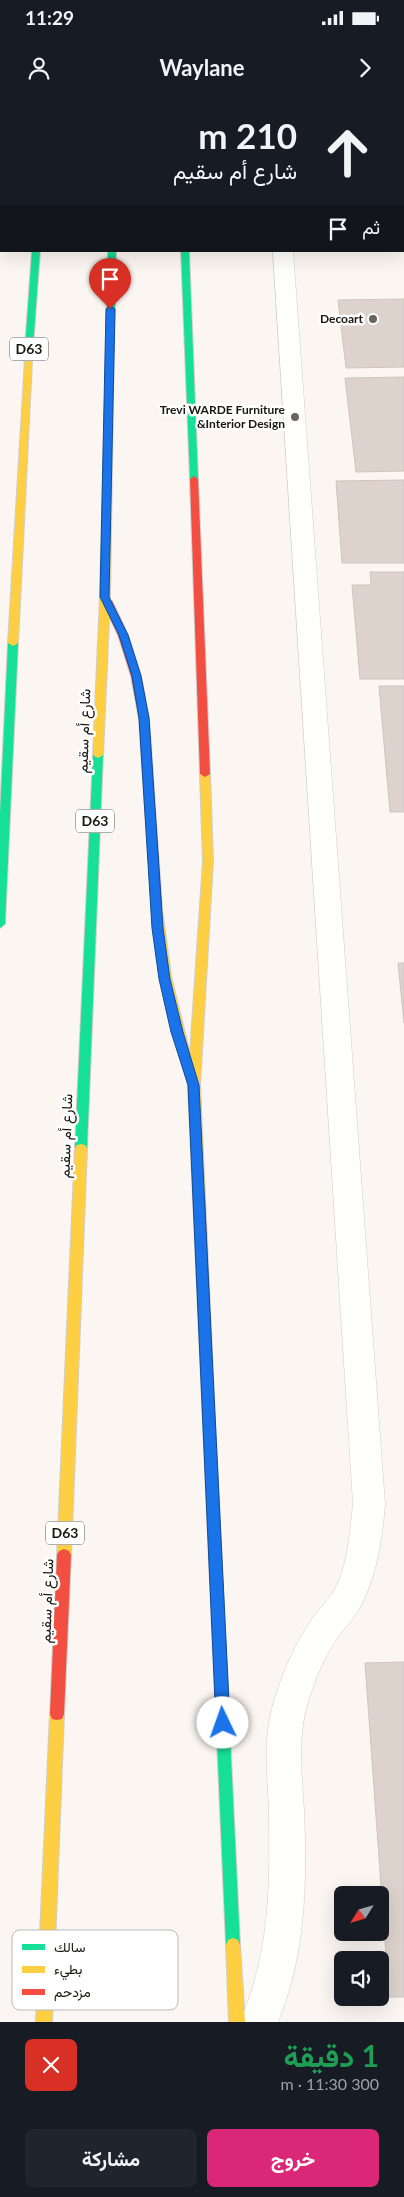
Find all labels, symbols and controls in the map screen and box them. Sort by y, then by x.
text: 11:29 [25,6,74,29]
icon: person [25,54,53,82]
text: Waylane [160,54,245,81]
icon: forward [351,54,379,82]
text: 210 m [198,114,297,156]
icon: ahead [315,120,380,185]
text: شارع أم سقيم [173,157,297,184]
icon: arrive [324,215,352,243]
text: ثم [362,215,380,238]
pin [89,258,131,309]
icon: arrive [96,265,124,293]
place label: Decoart [320,311,364,326]
marker: Decoart [367,313,379,325]
road number: D63 [10,338,48,360]
place label: Trevi WARDE Furniture &Interior Design [160,402,286,431]
marker: Trevi WARDE Furniture &Interior Design [289,411,301,423]
street label: شارع أم سقيم [73,688,96,774]
road number: D63 [76,809,114,832]
street label: شارع أم سقيم [55,1093,78,1179]
road number: D63 [46,1522,84,1545]
street label: شارع أم سقيم [36,1558,59,1644]
position arrow [196,1696,248,1748]
north arrow [334,1886,389,1941]
map controls [334,1886,389,2006]
legend [12,1930,178,2010]
text: سالك [54,1938,85,1955]
button: sound [334,1951,389,2006]
text: بطيء [54,1960,82,1981]
text: مزدحم [54,1983,91,2001]
text: 1 دقيقة [284,2037,379,2073]
button: close [25,2039,77,2091]
text: 300 m · 11:30 [280,2074,379,2093]
button: مشاركة [25,2129,197,2187]
button: خروج [207,2129,379,2187]

